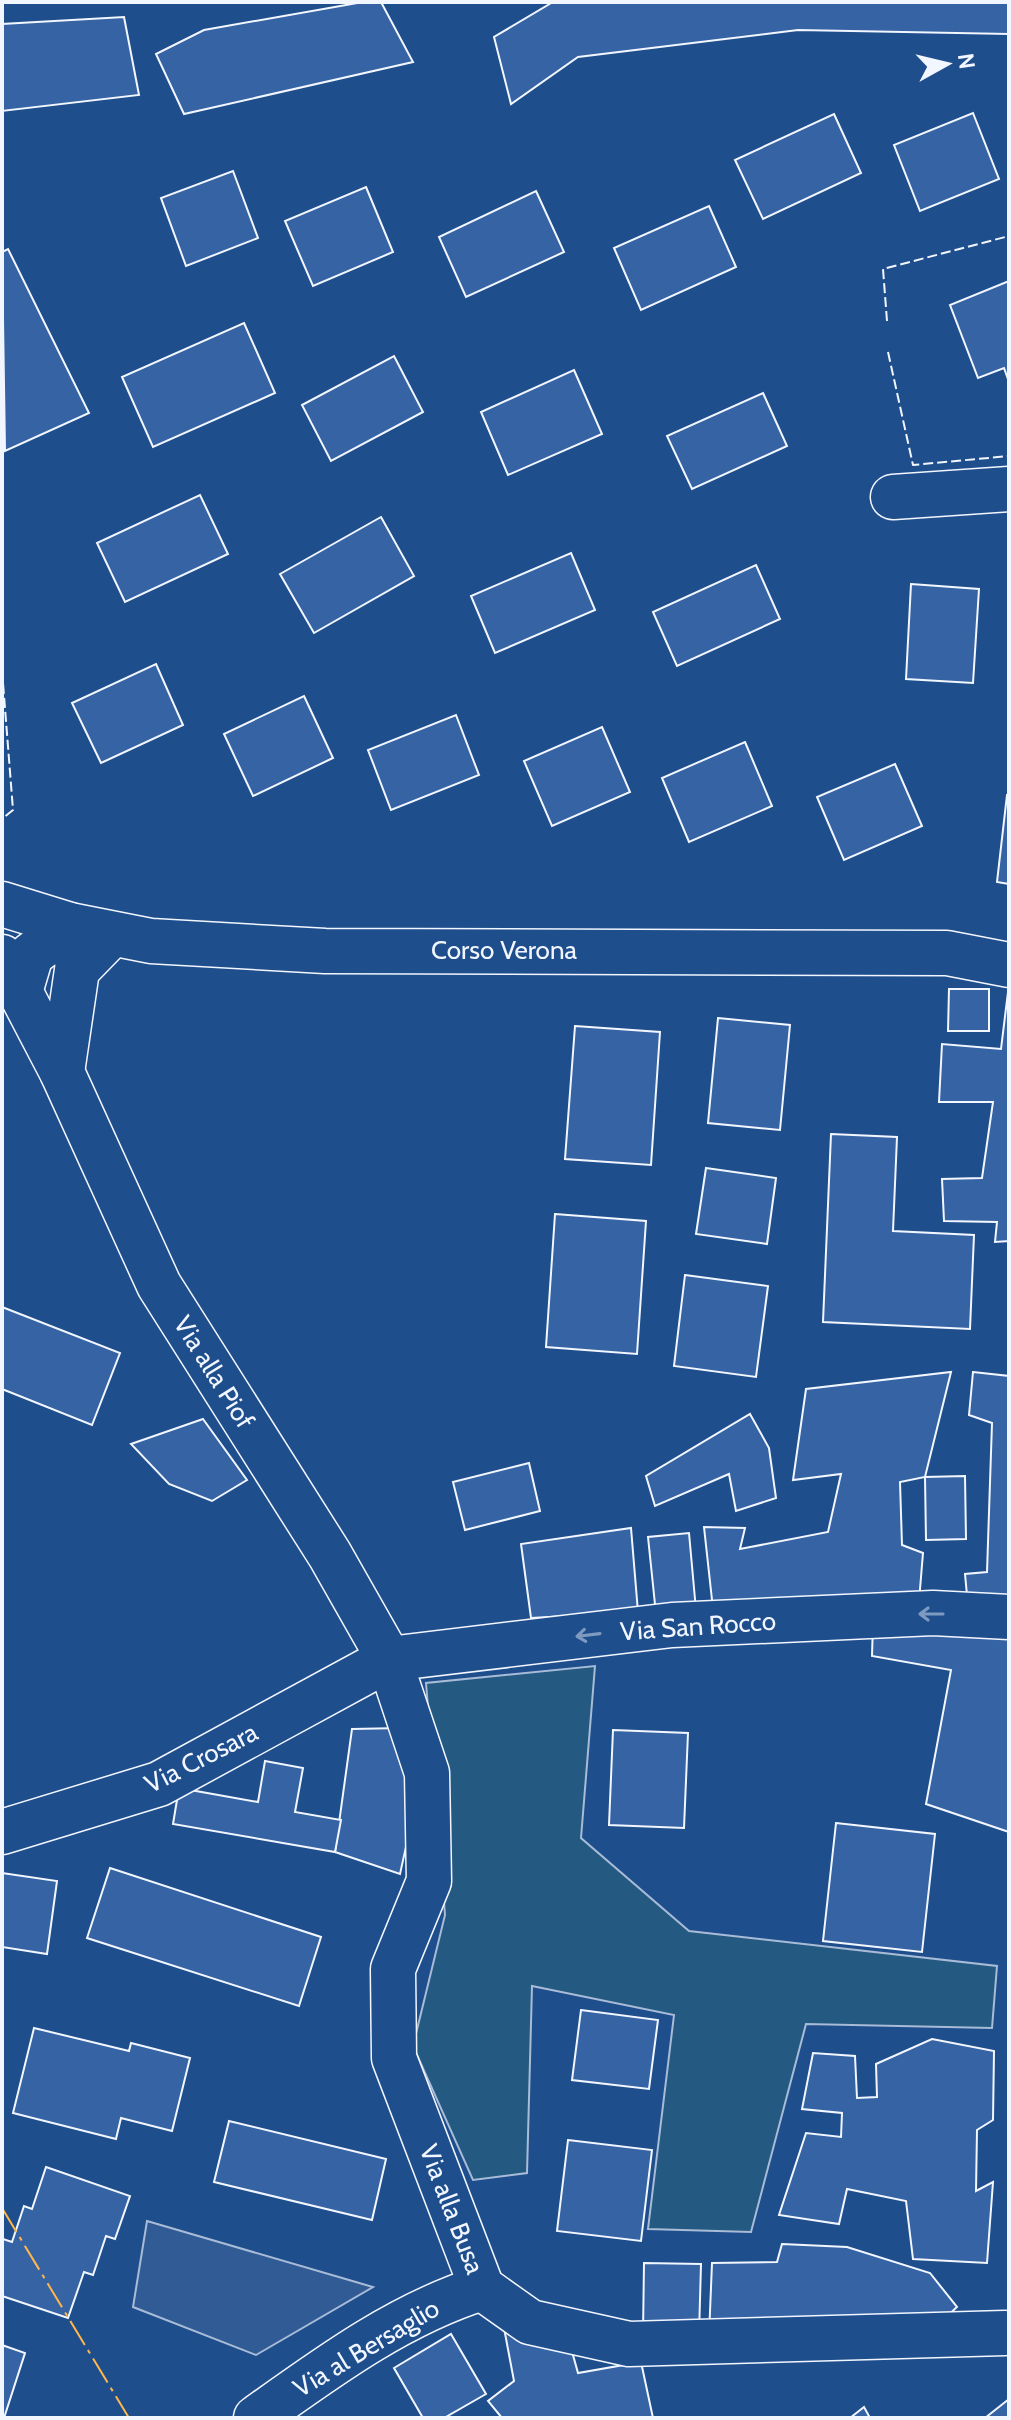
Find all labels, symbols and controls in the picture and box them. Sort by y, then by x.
north arrow [907,24,987,104]
text: N [952,52,981,71]
street label: Corso Verona [431,934,577,966]
street label: Via alla Piof [167,1310,261,1435]
street label: Via San Rocco [619,1605,777,1647]
one-way arrow [918,1606,945,1622]
one-way arrow [576,1628,601,1643]
street label: Via Crosara [139,1716,263,1800]
street label: Via alla Busa [413,2140,492,2279]
street label: Via al Bersaglio [287,2292,445,2404]

